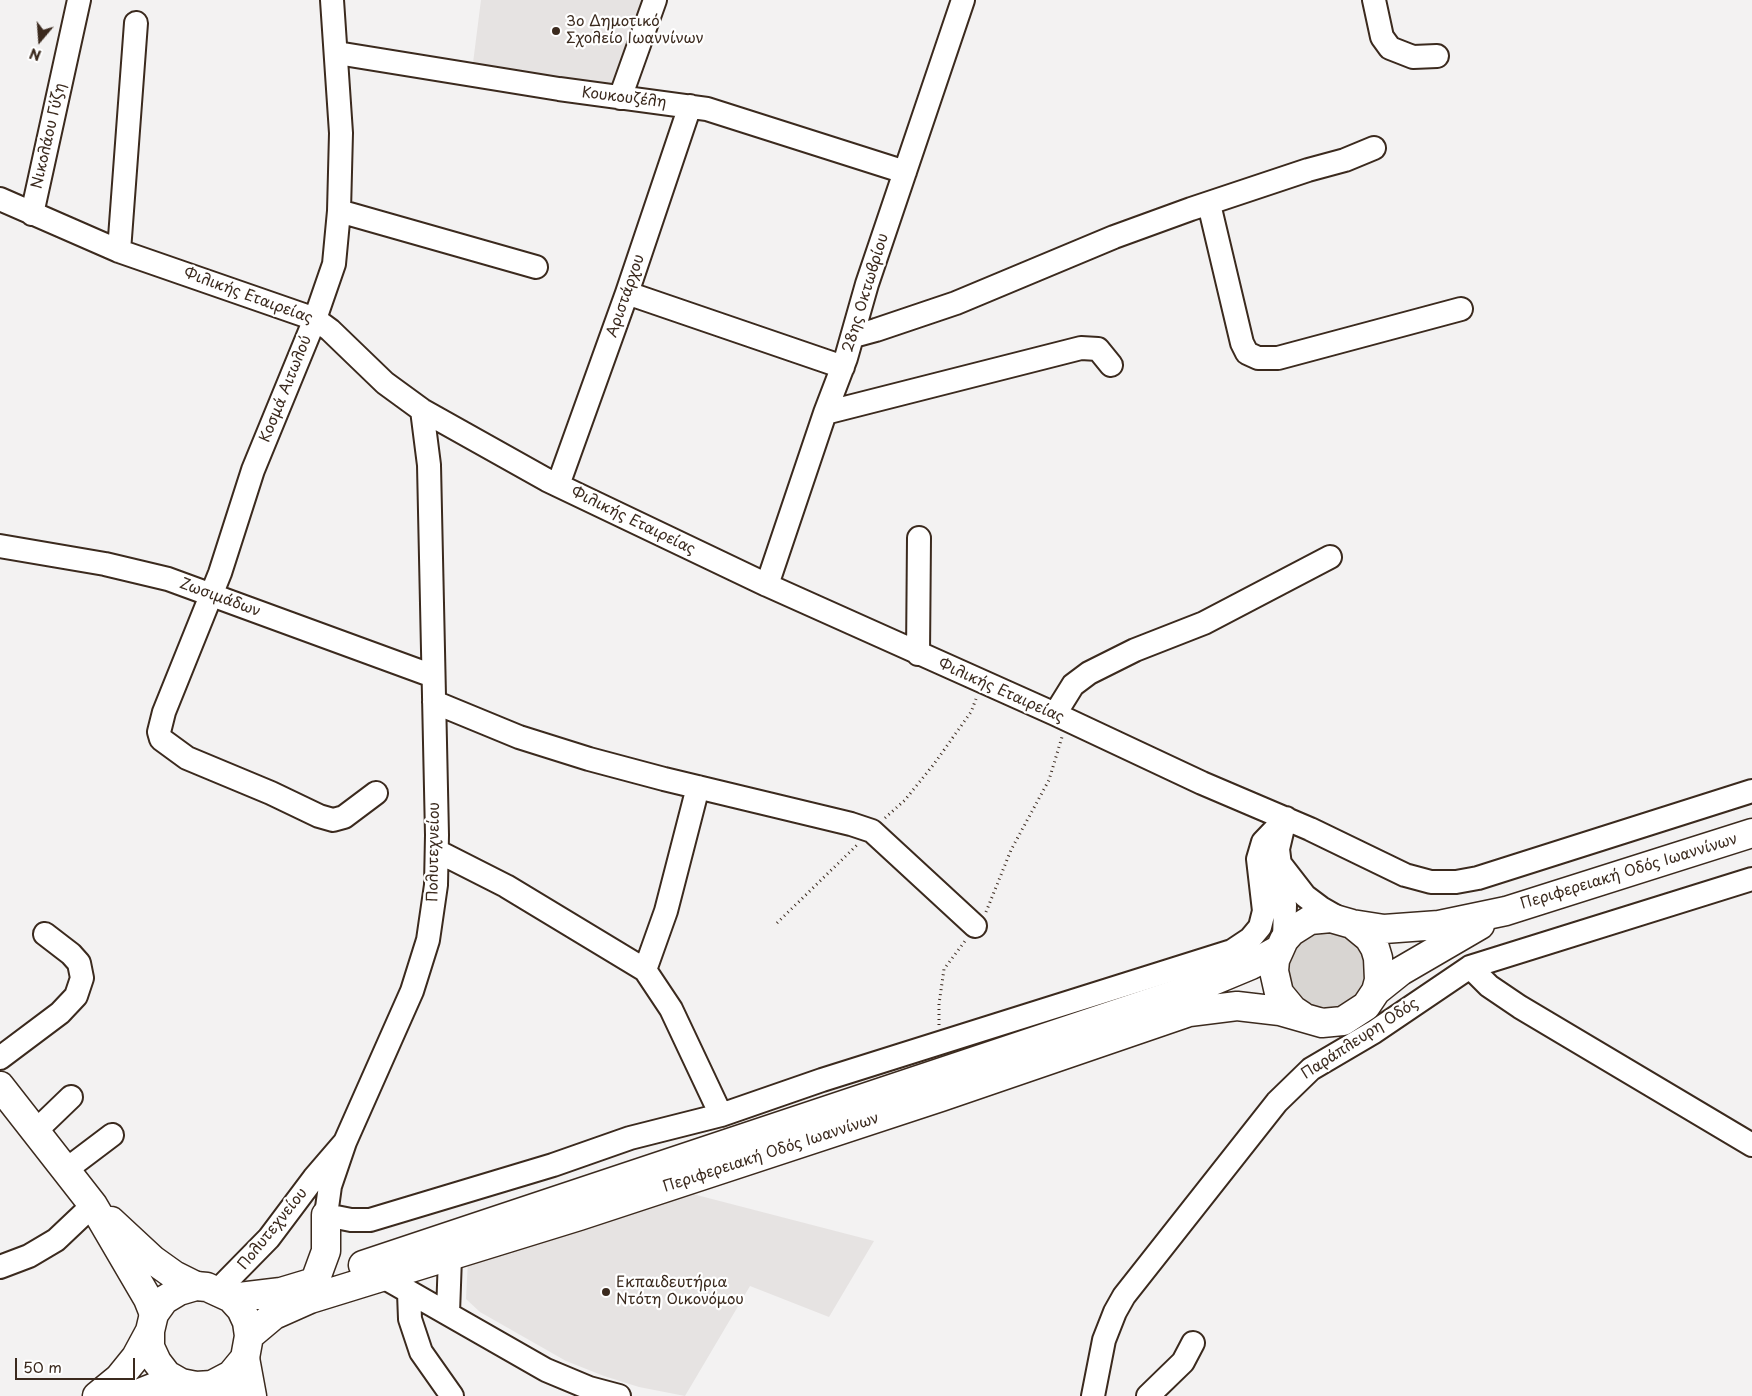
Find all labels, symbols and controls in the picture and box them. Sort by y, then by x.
place label: 3ο Δημοτικό Σχολείο Ιωαννίνων [566,13,704,48]
north arrow [15,15,65,65]
marker: 3ο Δημοτικό Σχολείο Ιωαννίνων [550,25,562,37]
text: N [27,43,44,66]
street label: Νικολάου Γύζη [28,81,70,191]
street label: Κουκουζέλη [581,84,667,112]
street label: 28ης Οκτωβρίου [839,231,893,355]
street label: Αριστάρχου [603,252,649,340]
street label: Φιλικής Εταιρείας [181,264,315,328]
street label: Κοσμά Αιτωλού [256,333,316,445]
street label: Φιλικής Εταιρείας [568,483,698,559]
street label: Ζωσιμάδων [177,575,263,621]
street label: Φιλικής Εταιρείας [935,655,1067,727]
street label: Πολυτεχνείου [424,802,444,902]
street label: Περιφερειακή Οδός Ιωαννίνων [1518,830,1740,914]
street label: Παράπλευρη Οδός [1298,995,1422,1083]
street label: Περιφερειακή Οδός Ιωαννίνων [660,1109,882,1197]
street label: Πολυτεχνείου [235,1184,311,1274]
place label: Εκπαιδευτήρια Ντότη Οικονόμου [616,1274,744,1309]
marker: Εκπαιδευτήρια Ντότη Οικονόμου [600,1286,612,1298]
scale bar [18,1348,138,1380]
text: 50 m [23,1355,62,1378]

